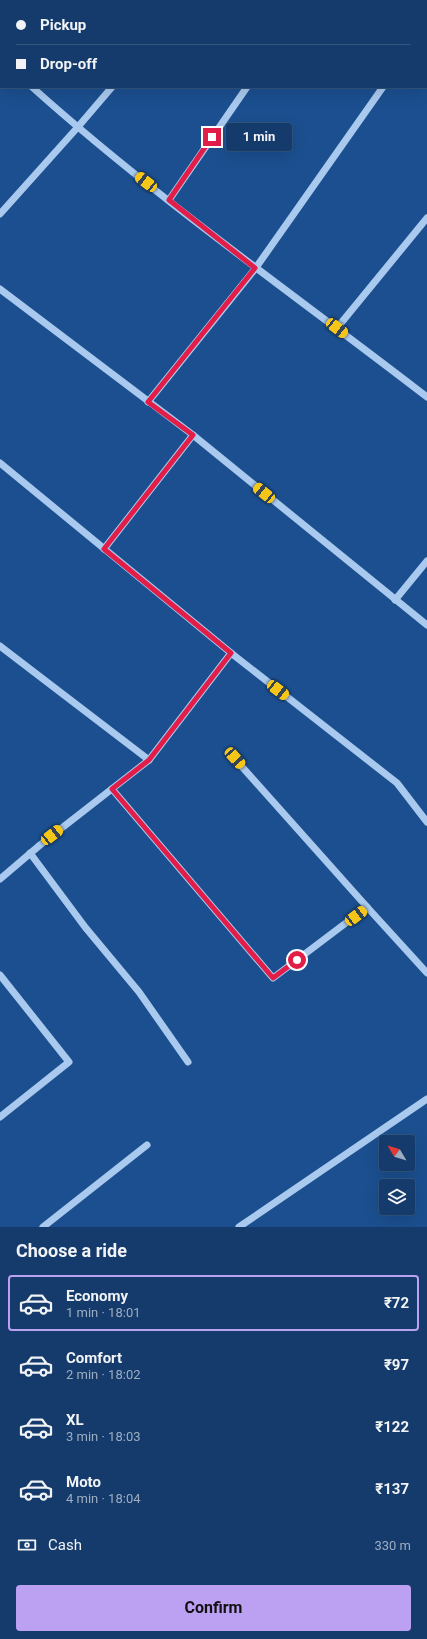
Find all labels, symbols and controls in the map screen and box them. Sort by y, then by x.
text: Pickup [40,16,86,34]
text: Drop-off [40,55,97,73]
callout: 1 min [226,123,292,151]
route end [203,128,221,146]
text: 1 min [243,129,275,144]
car [133,170,159,194]
car [324,316,350,340]
car [251,481,277,505]
car [265,678,291,702]
car [223,745,247,771]
car [39,823,65,847]
car [343,904,369,928]
route start [288,951,306,969]
north arrow [379,1135,415,1171]
map controls [379,1135,415,1215]
button: layers [379,1179,415,1215]
text: Choose a ride [16,1240,127,1261]
icon: car [18,1285,54,1321]
text: Economy [66,1287,128,1305]
text: ₹72 [384,1294,409,1312]
text: 1 min · 18:01 [66,1305,141,1320]
icon: car [18,1347,54,1383]
text: Comfort [66,1349,122,1367]
text: ₹97 [384,1356,409,1374]
text: 2 min · 18:02 [66,1367,141,1382]
icon: car [18,1409,54,1445]
text: XL [66,1411,84,1429]
text: ₹122 [375,1418,409,1436]
text: 3 min · 18:03 [66,1429,141,1444]
icon: car [18,1471,54,1507]
text: Moto [66,1473,101,1491]
text: ₹137 [375,1480,409,1498]
text: 4 min · 18:04 [66,1491,141,1506]
icon: cash [16,1534,38,1556]
text: Cash [48,1536,82,1554]
text: 330 m [374,1538,411,1553]
button: Confirm [16,1585,411,1631]

